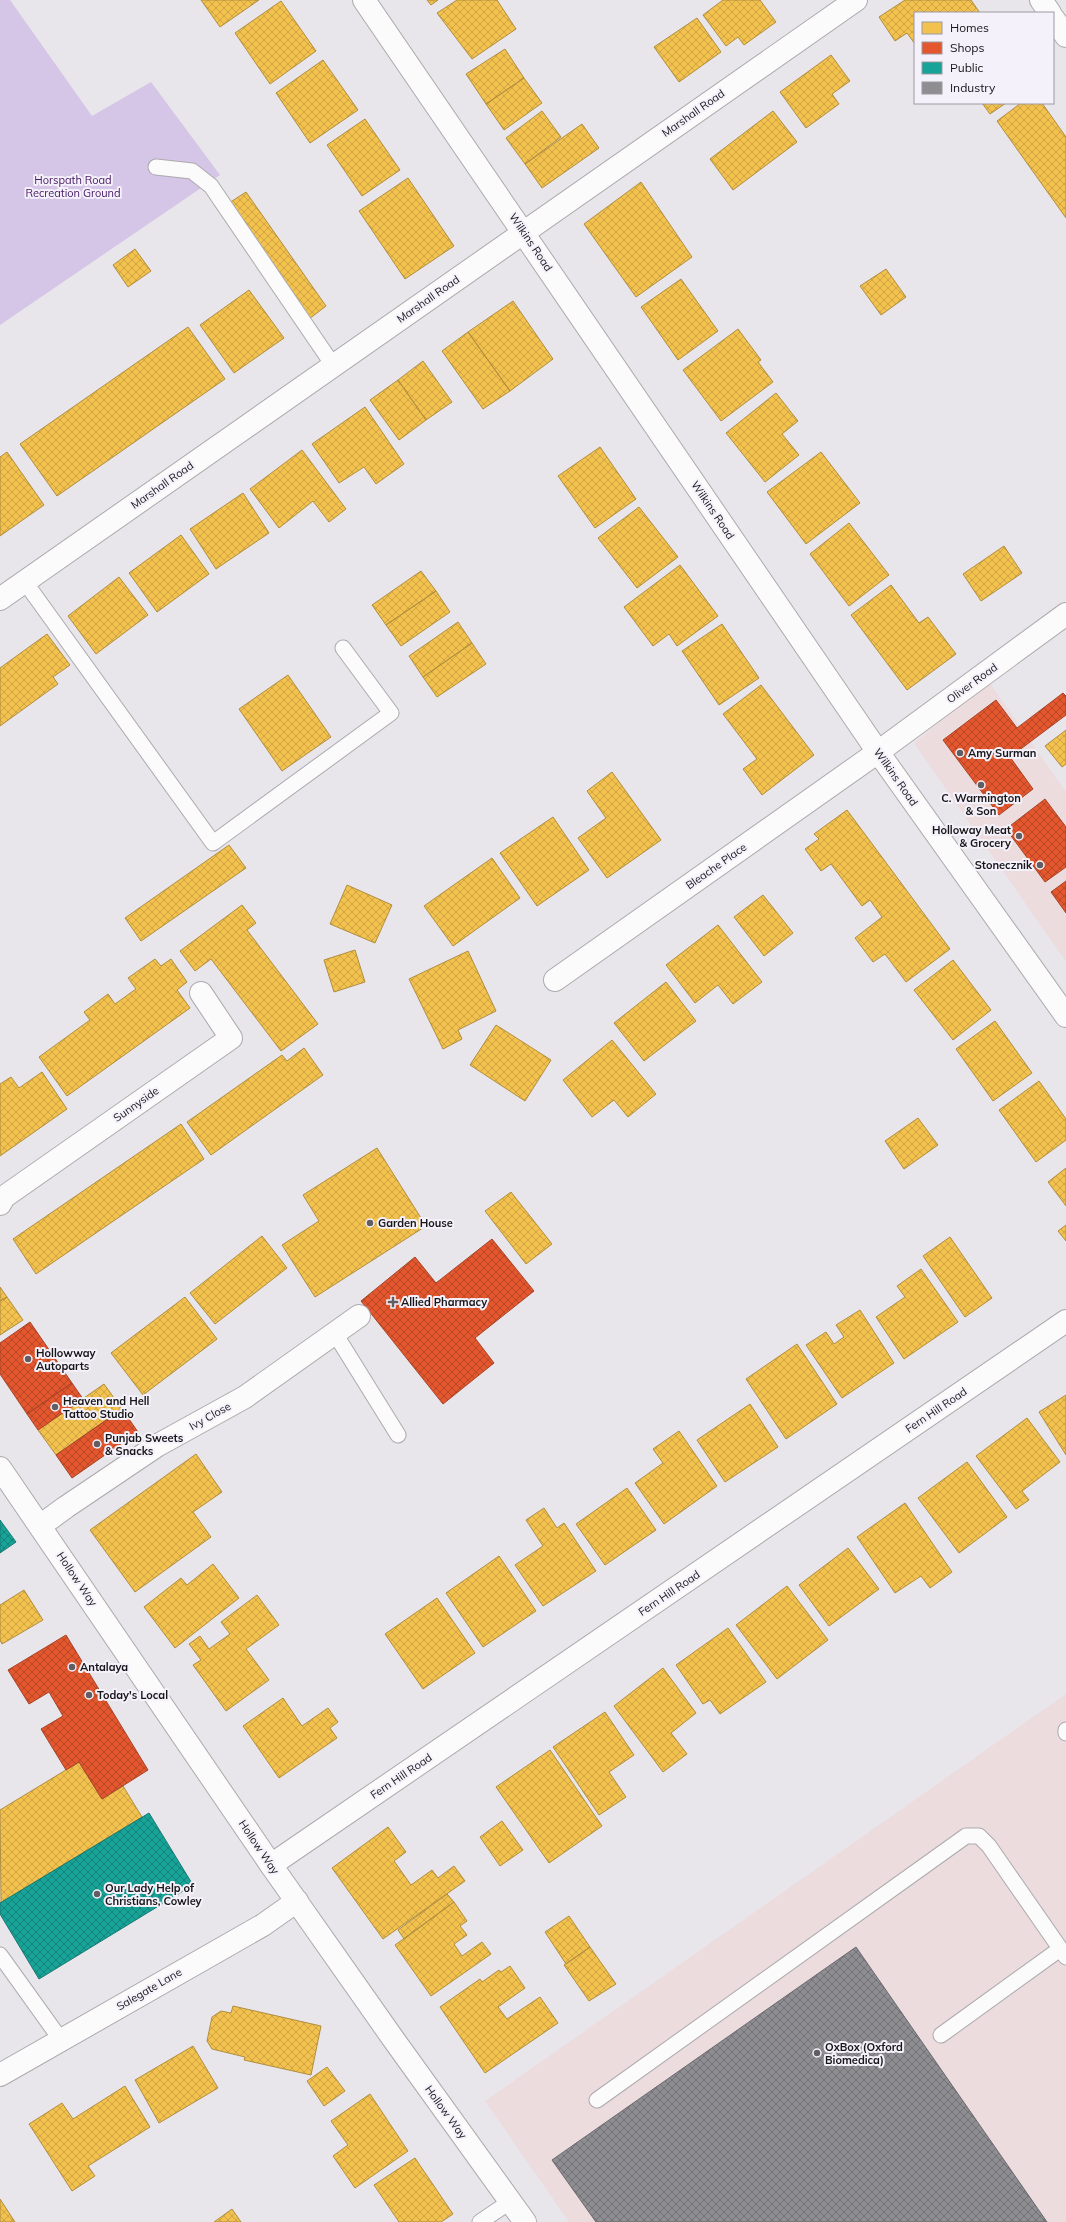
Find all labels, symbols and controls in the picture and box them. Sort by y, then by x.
legend [914,12,1054,104]
text: Homes [950,20,989,35]
text: Shops [950,40,985,55]
text: Public [950,60,984,75]
text: Industry [950,80,996,95]
street label: Marshall Road [659,86,727,140]
park label: Horspath Road Recreation Ground [25,173,121,200]
street label: Wilkins Road [506,210,556,274]
street label: Marshall Road [394,272,462,326]
street label: Marshall Road [128,458,196,512]
street label: Wilkins Road [688,478,738,542]
street label: Oliver Road [944,660,1000,706]
street label: Wilkins Road [871,745,921,809]
place label: Amy Surman [968,746,1036,760]
marker: Amy Surman [955,748,965,758]
marker: C. Warmington & Son [976,780,986,790]
place label: C. Warmington & Son [941,791,1021,818]
place label: Holloway Meat & Grocery [932,823,1011,850]
marker: Holloway Meat & Grocery [1014,831,1024,841]
street label: Bleache Place [683,840,749,892]
place label: Stonecznik [975,858,1033,872]
marker: Stonecznik [1035,860,1045,870]
street label: Sunnyside [111,1083,161,1125]
place label: Garden House [378,1216,453,1230]
marker: Garden House [365,1218,375,1228]
place label: Allied Pharmacy [401,1295,487,1309]
marker: Allied Pharmacy [388,1297,398,1307]
place label: Hollowway Autoparts [36,1346,96,1373]
marker: Hollowway Autoparts [23,1354,33,1364]
street label: Fern Hill Road [902,1384,970,1436]
place label: Heaven and Hell Tattoo Studio [63,1394,150,1421]
street label: Ivy Close [187,1399,233,1433]
marker: Heaven and Hell Tattoo Studio [50,1402,60,1412]
place label: Punjab Sweets & Snacks [105,1431,184,1458]
marker: Punjab Sweets & Snacks [92,1439,102,1449]
street label: Hollow Way [54,1549,100,1609]
street label: Fern Hill Road [635,1567,703,1619]
place label: Antalaya [80,1660,128,1674]
marker: Antalaya [67,1662,77,1672]
place label: Today's Local [97,1688,168,1702]
marker: Today's Local [84,1690,94,1700]
street label: Fern Hill Road [367,1750,435,1802]
street label: Hollow Way [236,1817,282,1877]
place label: Our Lady Help of Christians, Cowley [105,1881,202,1908]
marker: Our Lady Help of Christians, Cowley [92,1889,102,1899]
street label: Salegate Lane [114,1965,184,2013]
place label: OxBox (Oxford Biomedica) [825,2040,903,2067]
marker: OxBox (Oxford Biomedica) [812,2048,822,2058]
street label: Hollow Way [422,2083,470,2142]

